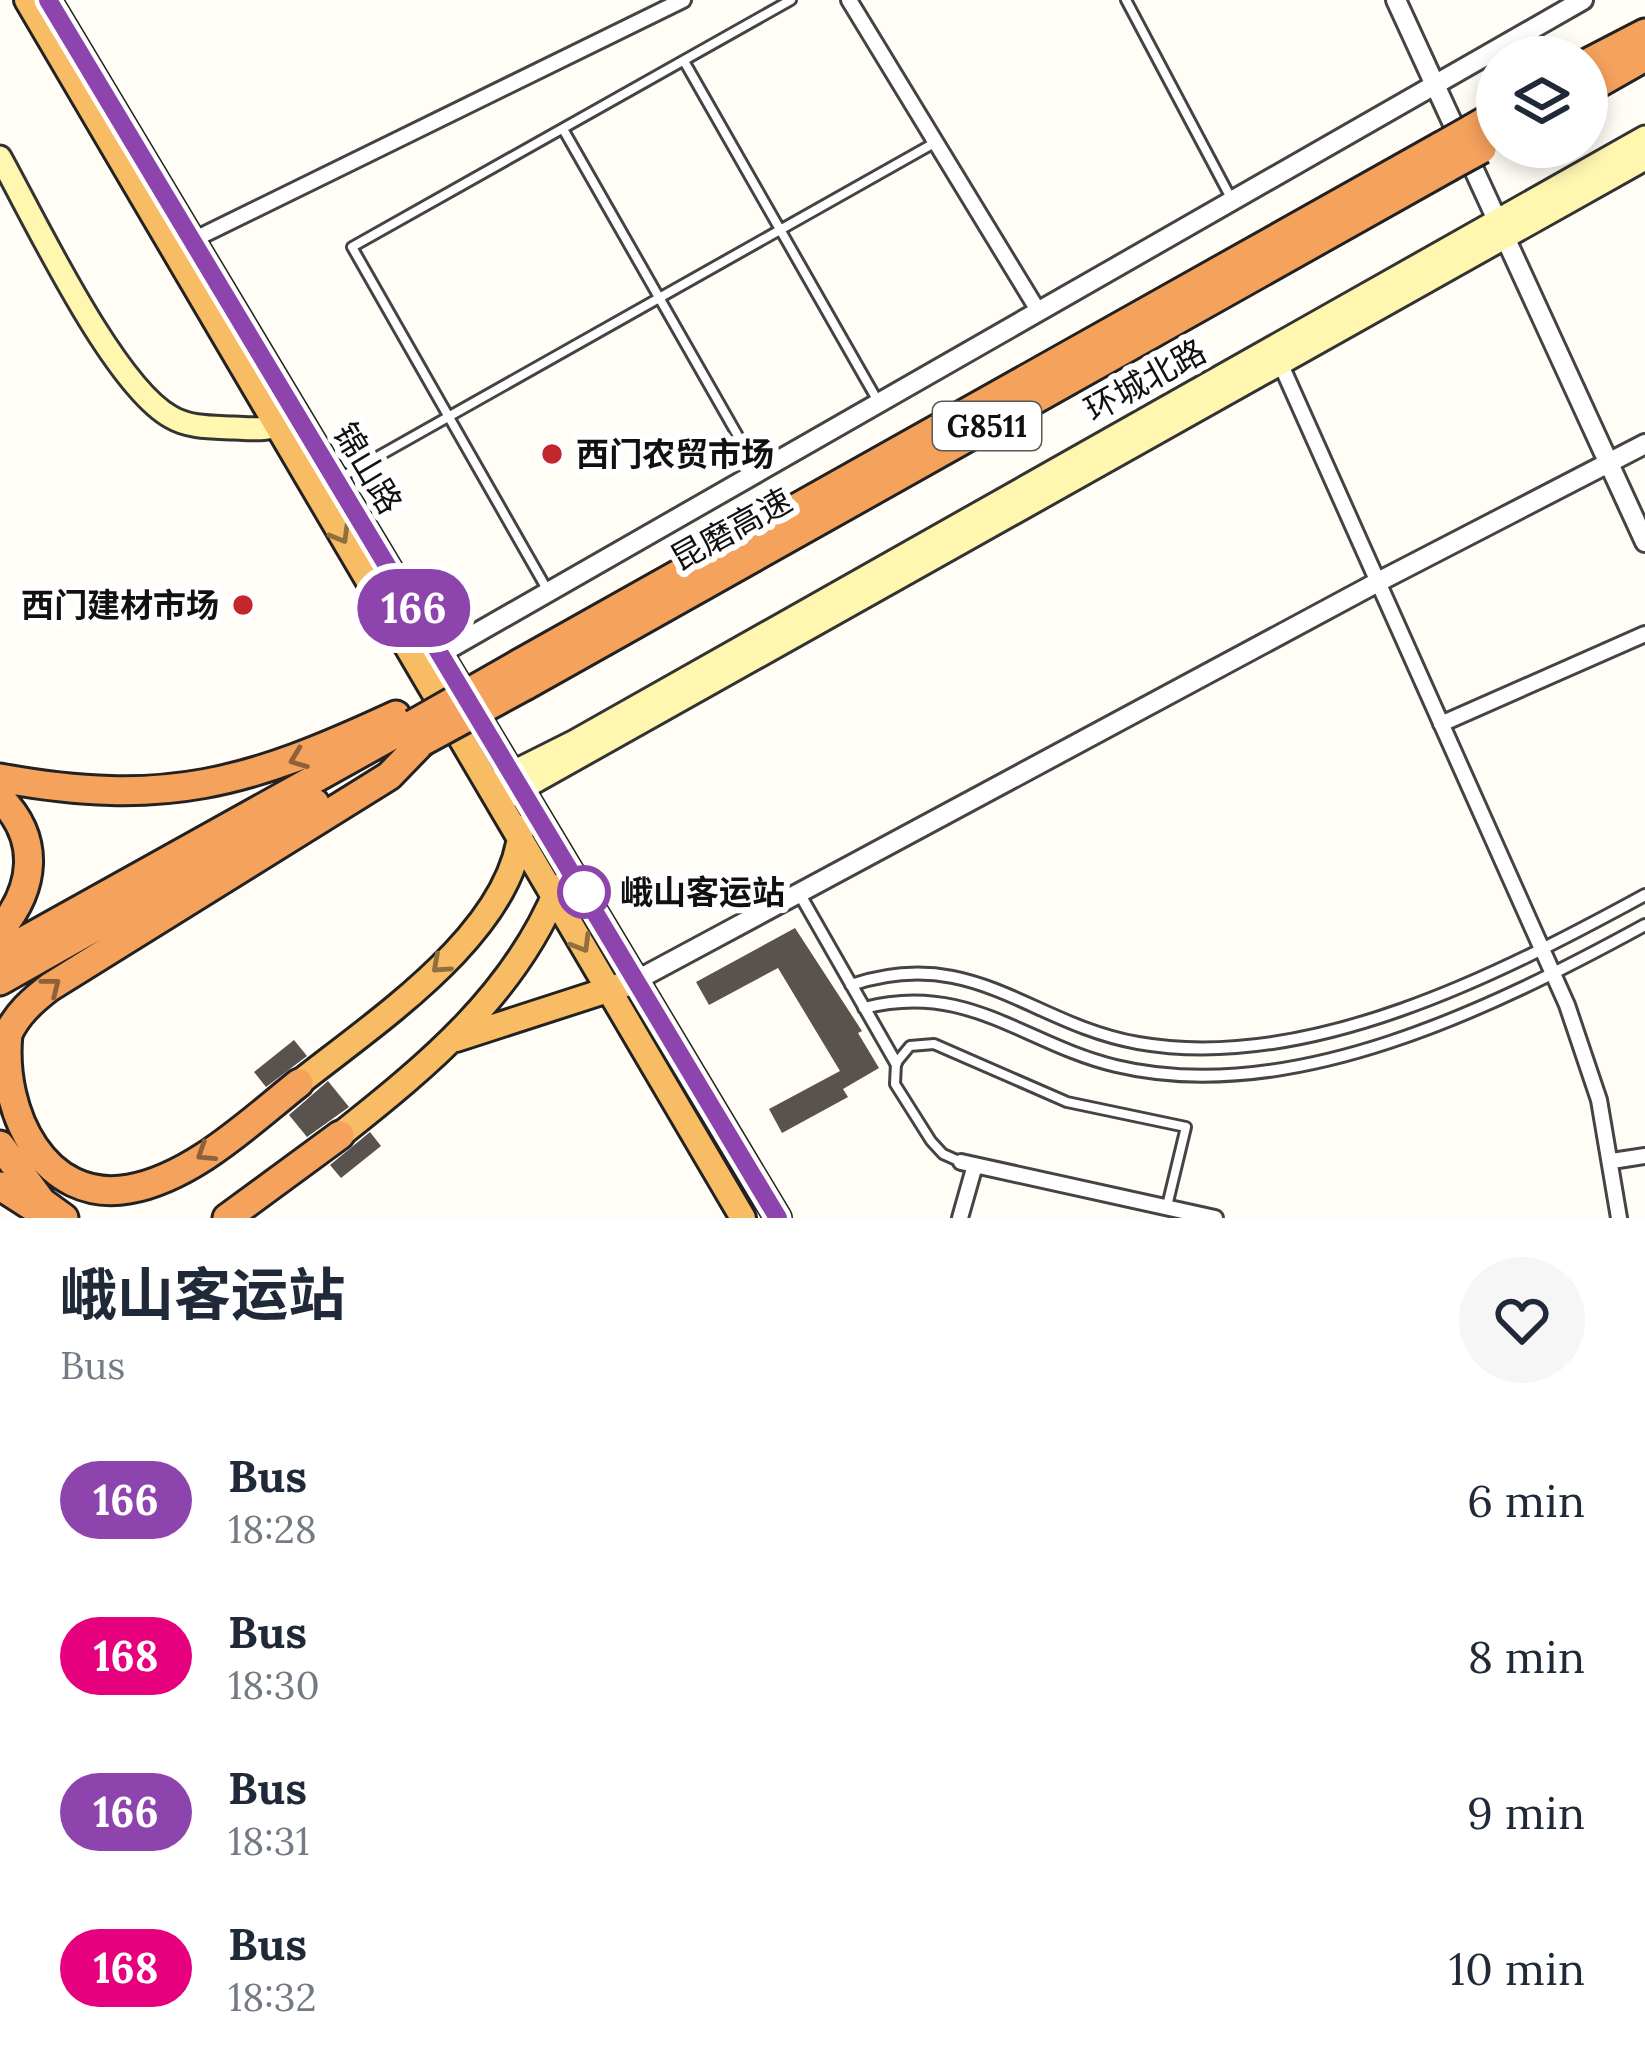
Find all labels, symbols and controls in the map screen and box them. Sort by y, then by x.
map controls [1476,36,1608,168]
button: layers [1476,36,1608,168]
street label: 环城北路 [1077,330,1213,430]
road number: G8511 [933,402,1041,450]
street label: 锦山路 [325,415,411,521]
place label: 西门农贸市场 [576,433,774,475]
marker: 西门农贸市场 [539,441,565,467]
street label: 昆磨高速 [663,479,799,579]
one-way arrow [327,522,350,544]
line badge: 166 [345,569,483,647]
text: 166 [381,581,447,635]
place label: 西门建材市场 [21,584,219,626]
marker: 西门建材市场 [230,592,256,618]
one-way arrow [289,744,310,769]
marker: 峨山客运站 [559,867,609,917]
place label: 峨山客运站 [620,871,785,913]
one-way arrow [567,931,590,953]
one-way arrow [433,951,454,972]
one-way arrow [38,979,60,1000]
one-way arrow [197,1139,219,1161]
button: heart [1459,1257,1585,1383]
text: 峨山客运站 [60,1258,345,1331]
text: Bus [60,1340,125,1390]
text: Bus [228,1447,307,1504]
text: 6 min [1467,1472,1585,1529]
text: 166 [93,1473,159,1527]
text: 18:28 [228,1504,317,1554]
text: Bus [228,1603,307,1660]
text: 8 min [1468,1628,1585,1685]
text: 168 [93,1629,159,1683]
text: 18:30 [228,1660,320,1710]
text: Bus [228,1759,307,1816]
text: 9 min [1467,1784,1585,1841]
text: 166 [93,1785,159,1839]
text: 18:31 [228,1816,310,1866]
text: Bus [228,1915,307,1972]
text: 10 min [1449,1940,1585,1997]
text: 168 [93,1941,159,1995]
text: 18:32 [228,1972,317,2022]

